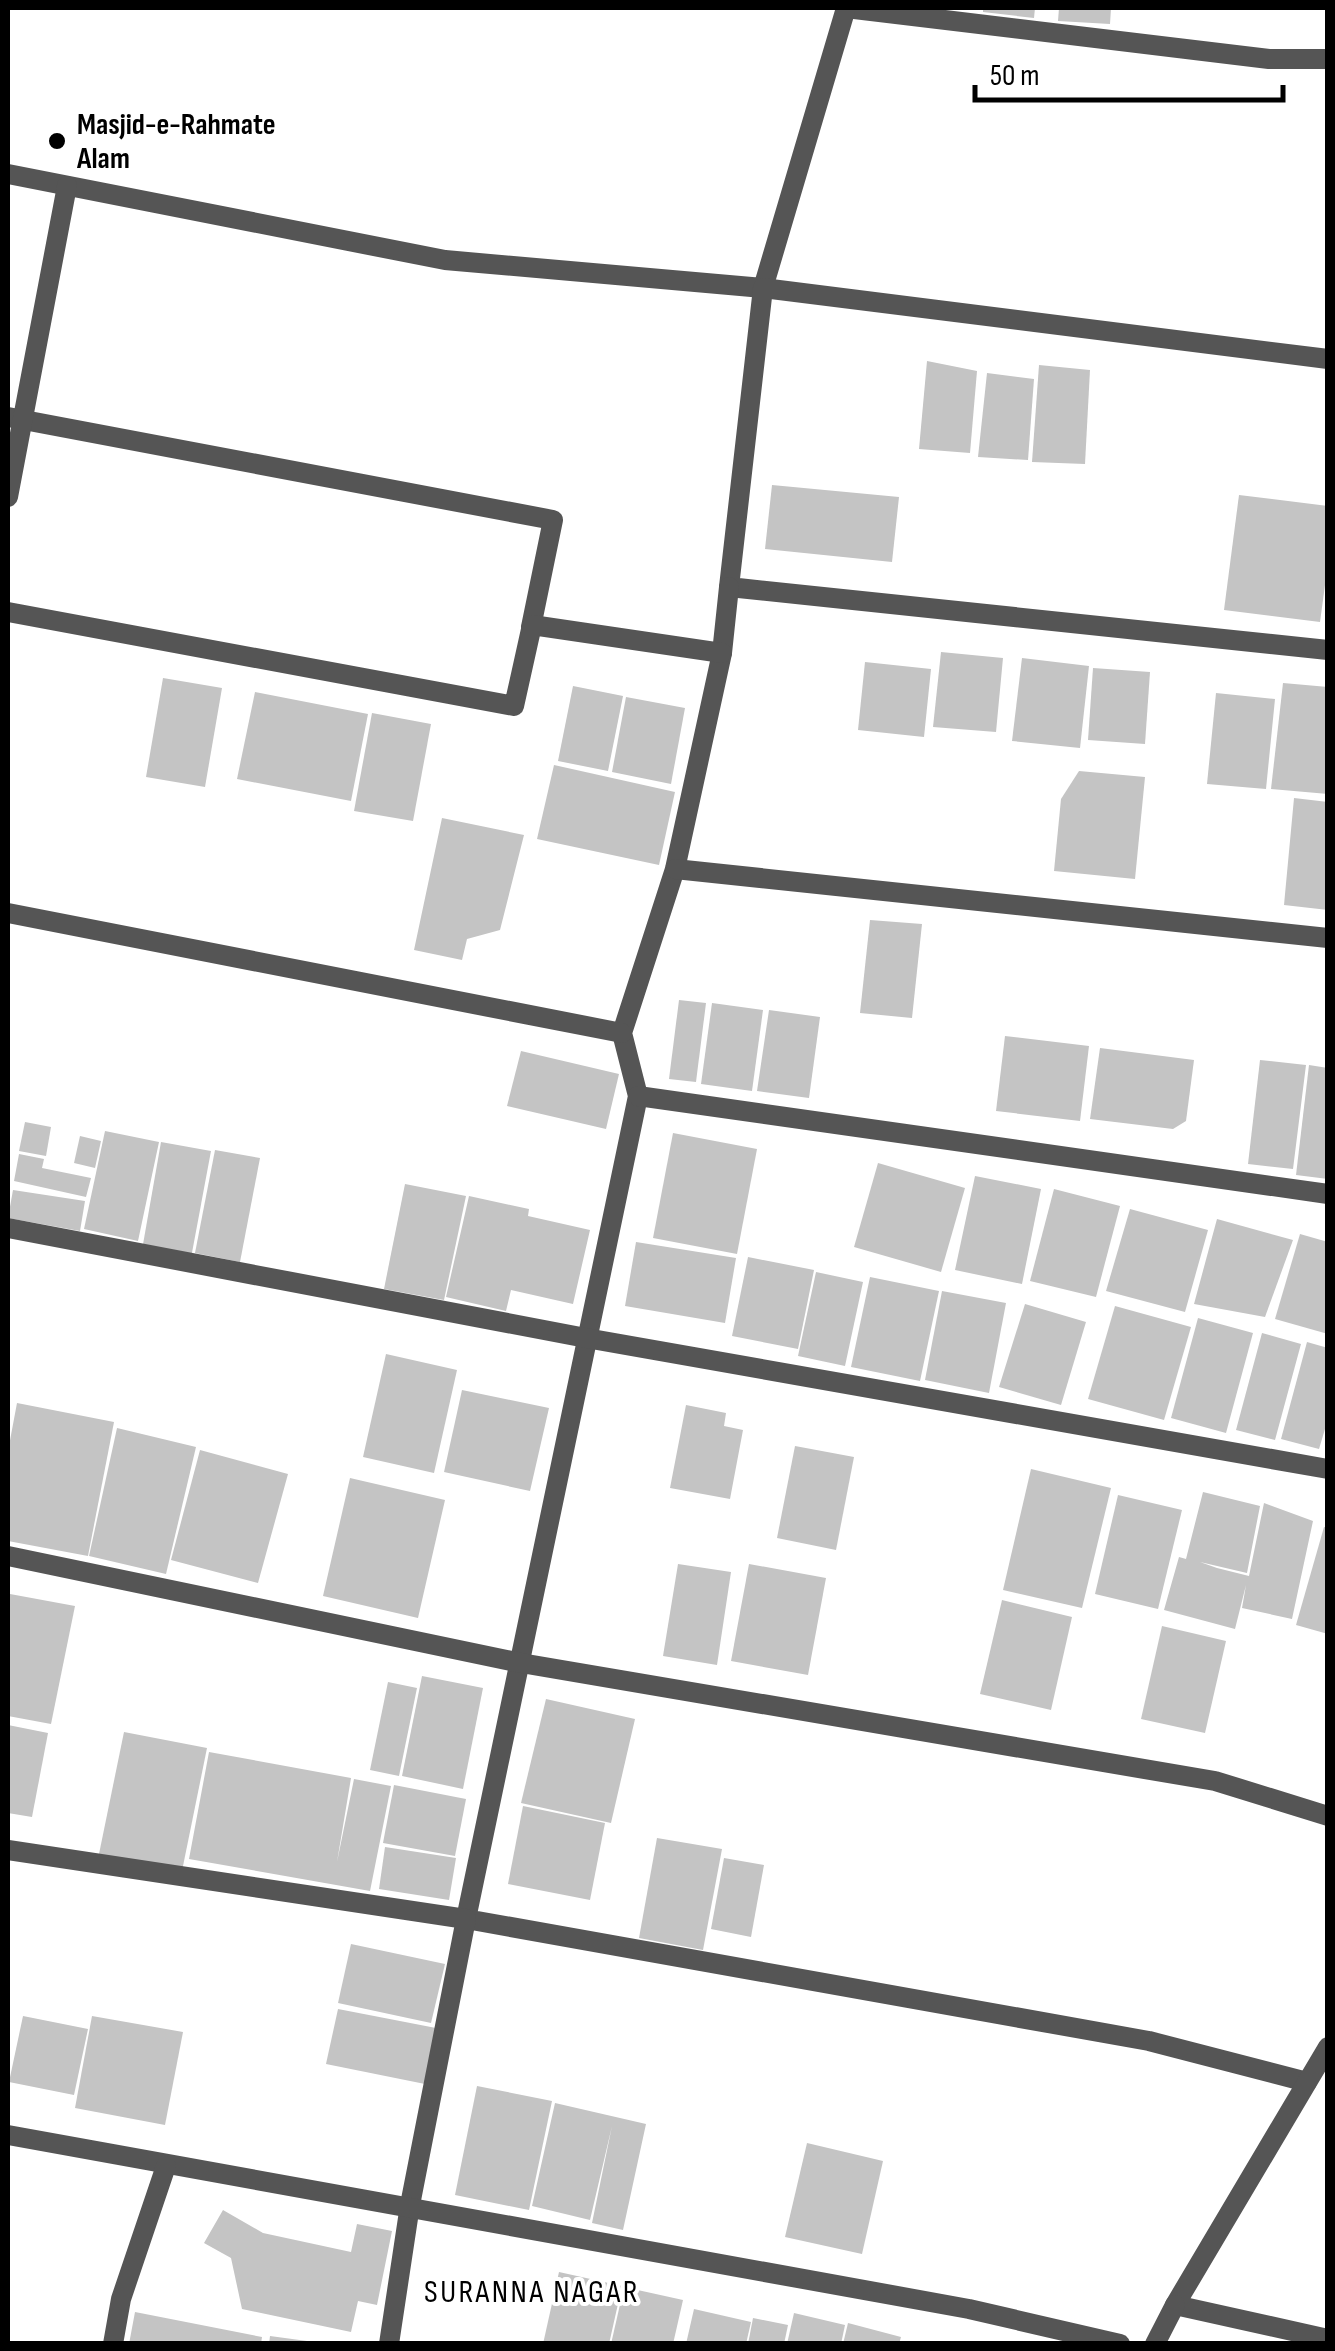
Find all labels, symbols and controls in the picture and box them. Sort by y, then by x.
scale bar [975,40,1282,102]
text: 50 m [990,58,1039,94]
place label: Masjid-e-Rahmate Alam [76,107,276,177]
marker: Masjid-e-Rahmate Alam [46,130,68,152]
district label: SURANNA NAGAR [424,2273,640,2312]

